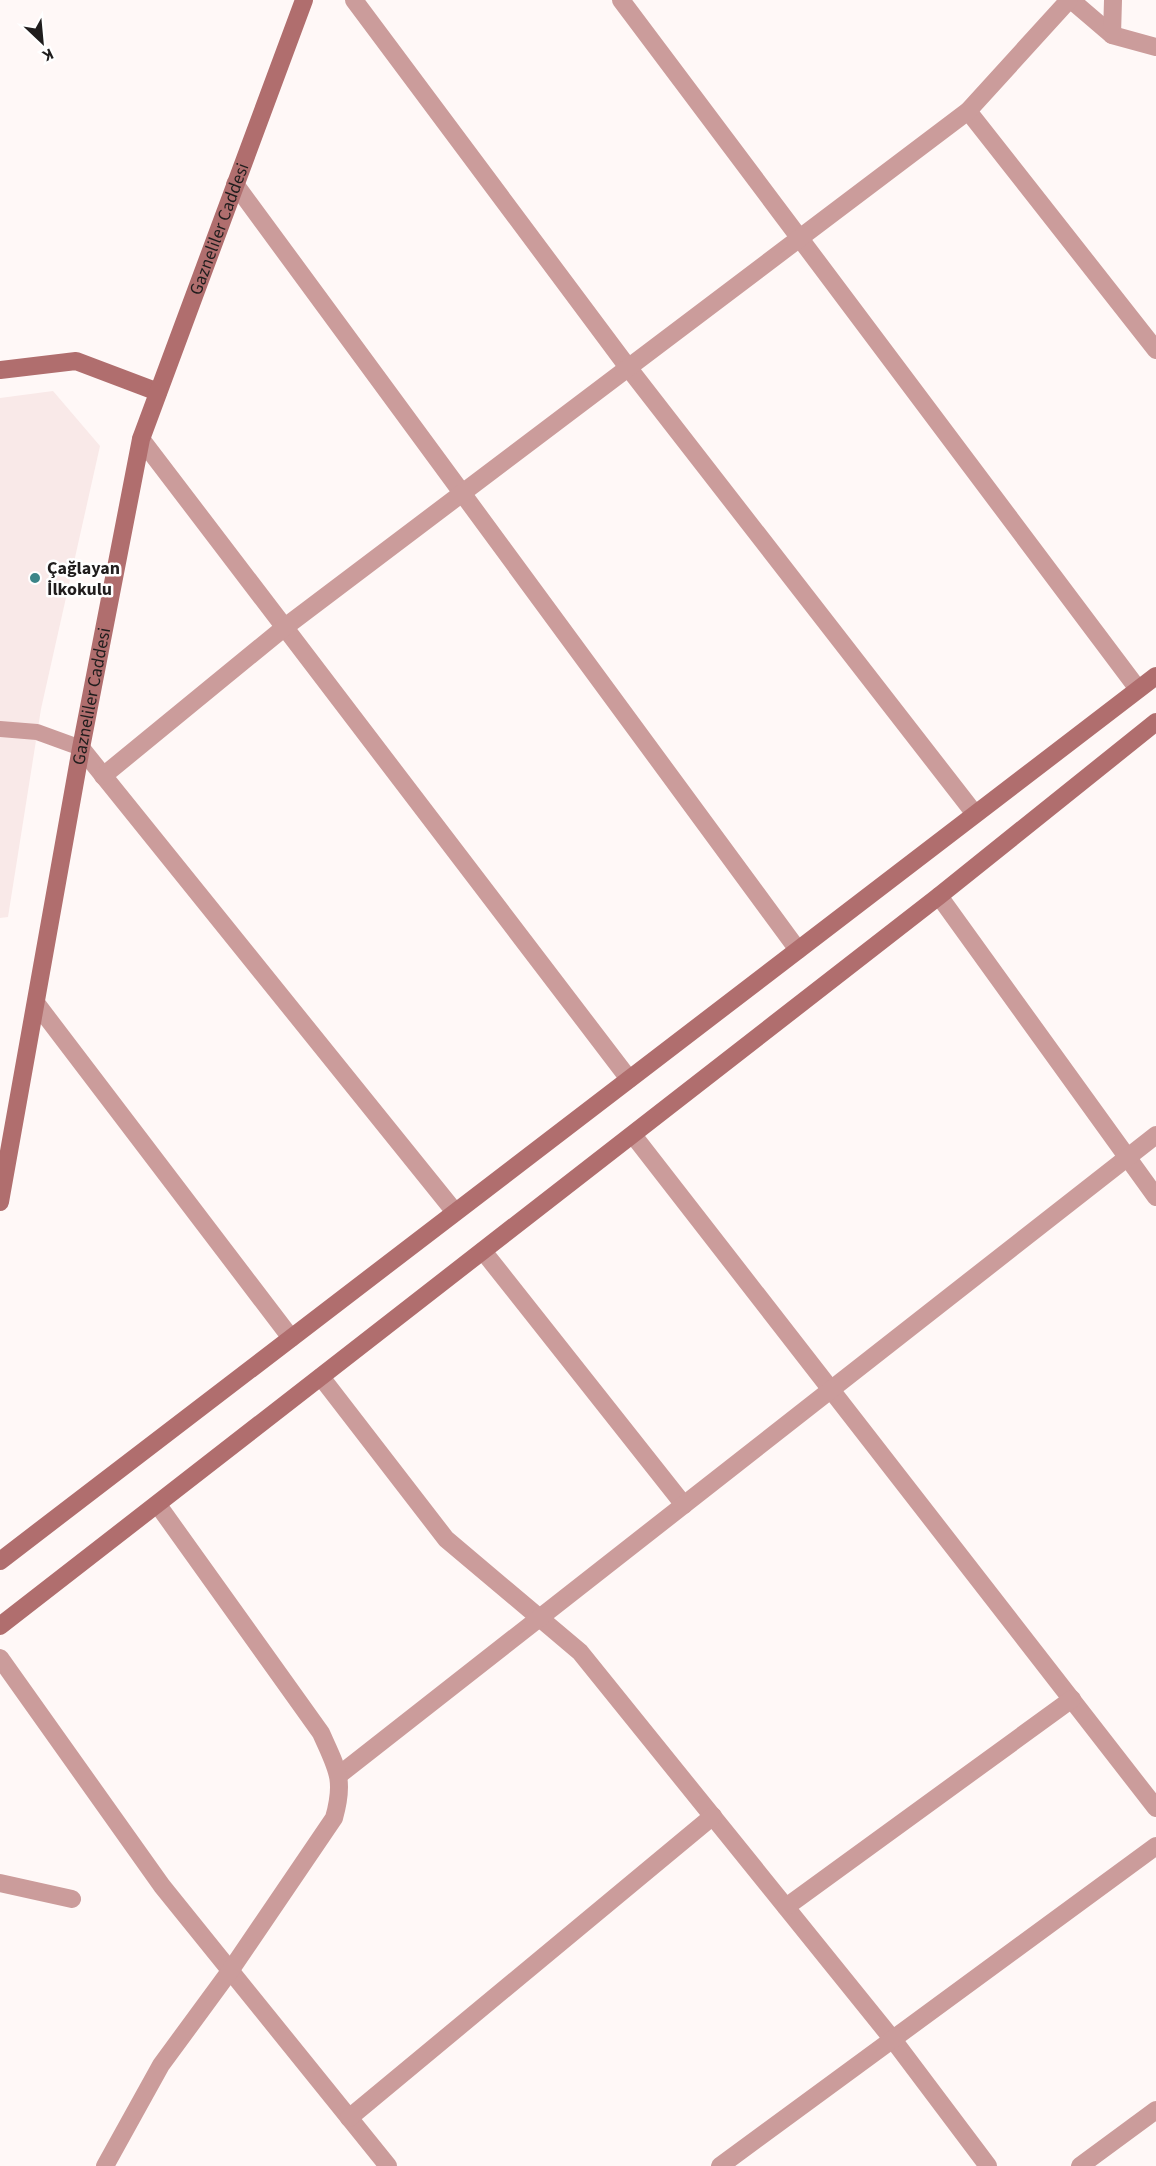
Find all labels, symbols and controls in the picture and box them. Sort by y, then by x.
north arrow [12,12,72,72]
text: K [39,43,57,67]
street label: Gazneliler Caddesi [183,159,255,299]
place label: Çağlayan İlkokulu [47,556,120,602]
marker: Çağlayan İlkokulu [28,571,42,585]
street label: Gazneliler Caddesi [66,625,117,767]

